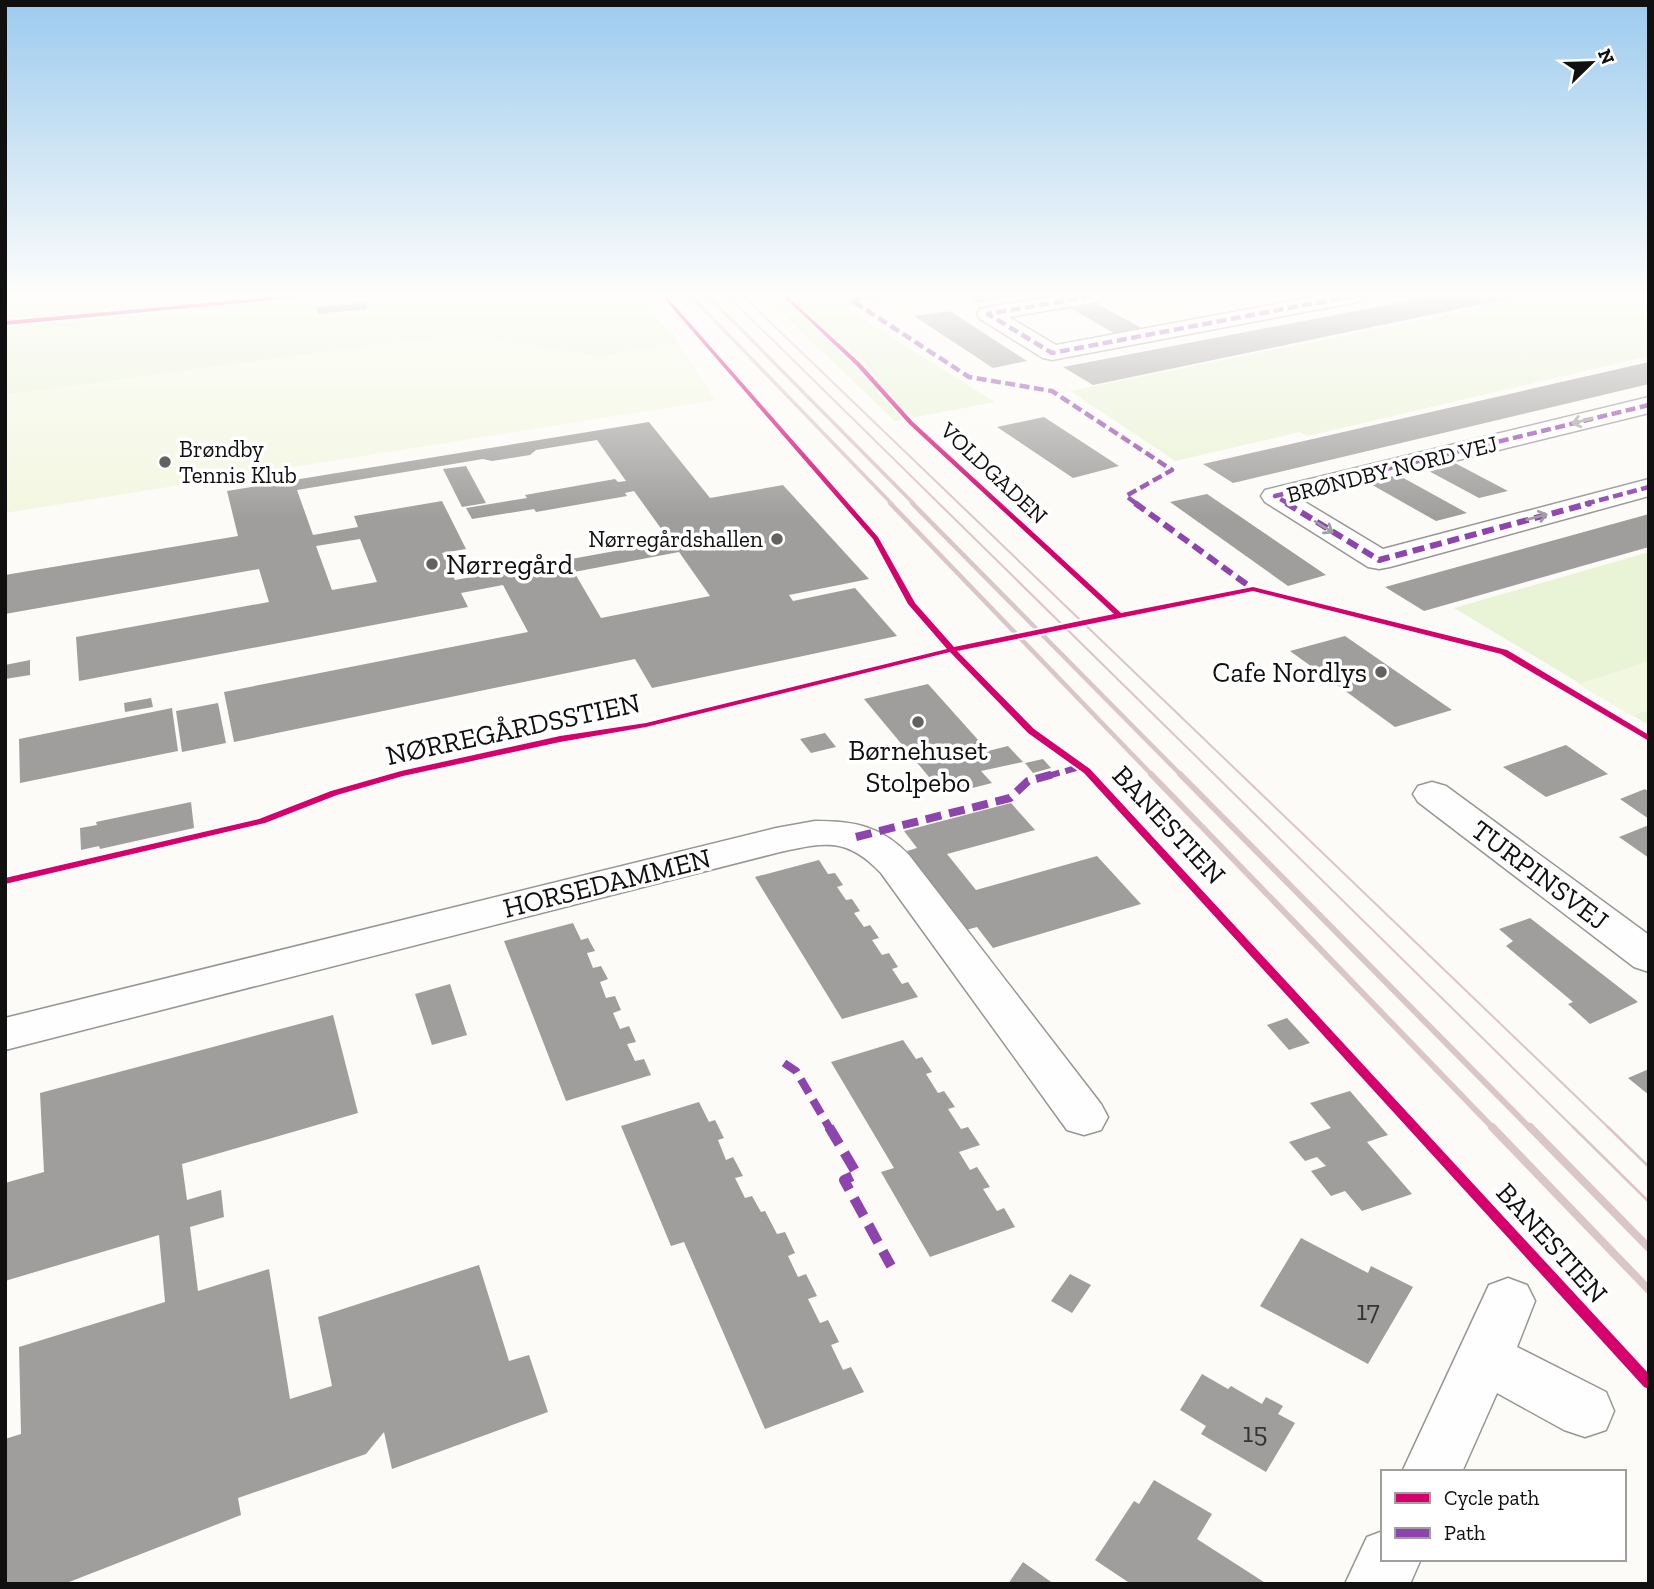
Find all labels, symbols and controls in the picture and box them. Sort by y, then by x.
north arrow [1556,28,1626,98]
text: N [1593,45,1620,68]
one-way arrow [1572,415,1594,428]
street label: VOLDGADEN [934,416,1053,530]
street label: BRØNDBY NORD VEJ [1284,429,1500,509]
place label: Brøndby Tennis Klub [179,435,297,489]
marker: Brøndby Tennis Klub [157,454,173,470]
one-way arrow [1526,510,1548,523]
one-way arrow [1314,520,1334,534]
place label: Nørregårdshallen [588,525,763,553]
marker: Nørregårdshallen [769,531,785,547]
place label: Nørregård [446,548,573,581]
marker: Nørregård [424,556,440,572]
place label: Cafe Nordlys [1212,656,1367,689]
marker: Cafe Nordlys [1373,664,1389,680]
street label: NØRREGÅRDSSTIEN [383,686,643,772]
marker: Børnehuset Stolpebo [910,714,926,730]
place label: Børnehuset Stolpebo [848,734,988,799]
street label: BANESTIEN [1106,759,1232,891]
street label: TURPINSVEJ [1465,813,1615,937]
street label: HORSEDAMMEN [500,841,714,925]
street label: BANESTIEN [1490,1176,1614,1310]
house number: 17 [1356,1294,1380,1327]
house number: 15 [1242,1416,1268,1449]
legend [1381,1470,1626,1561]
text: Cycle path [1444,1485,1539,1510]
text: Path [1444,1520,1486,1545]

